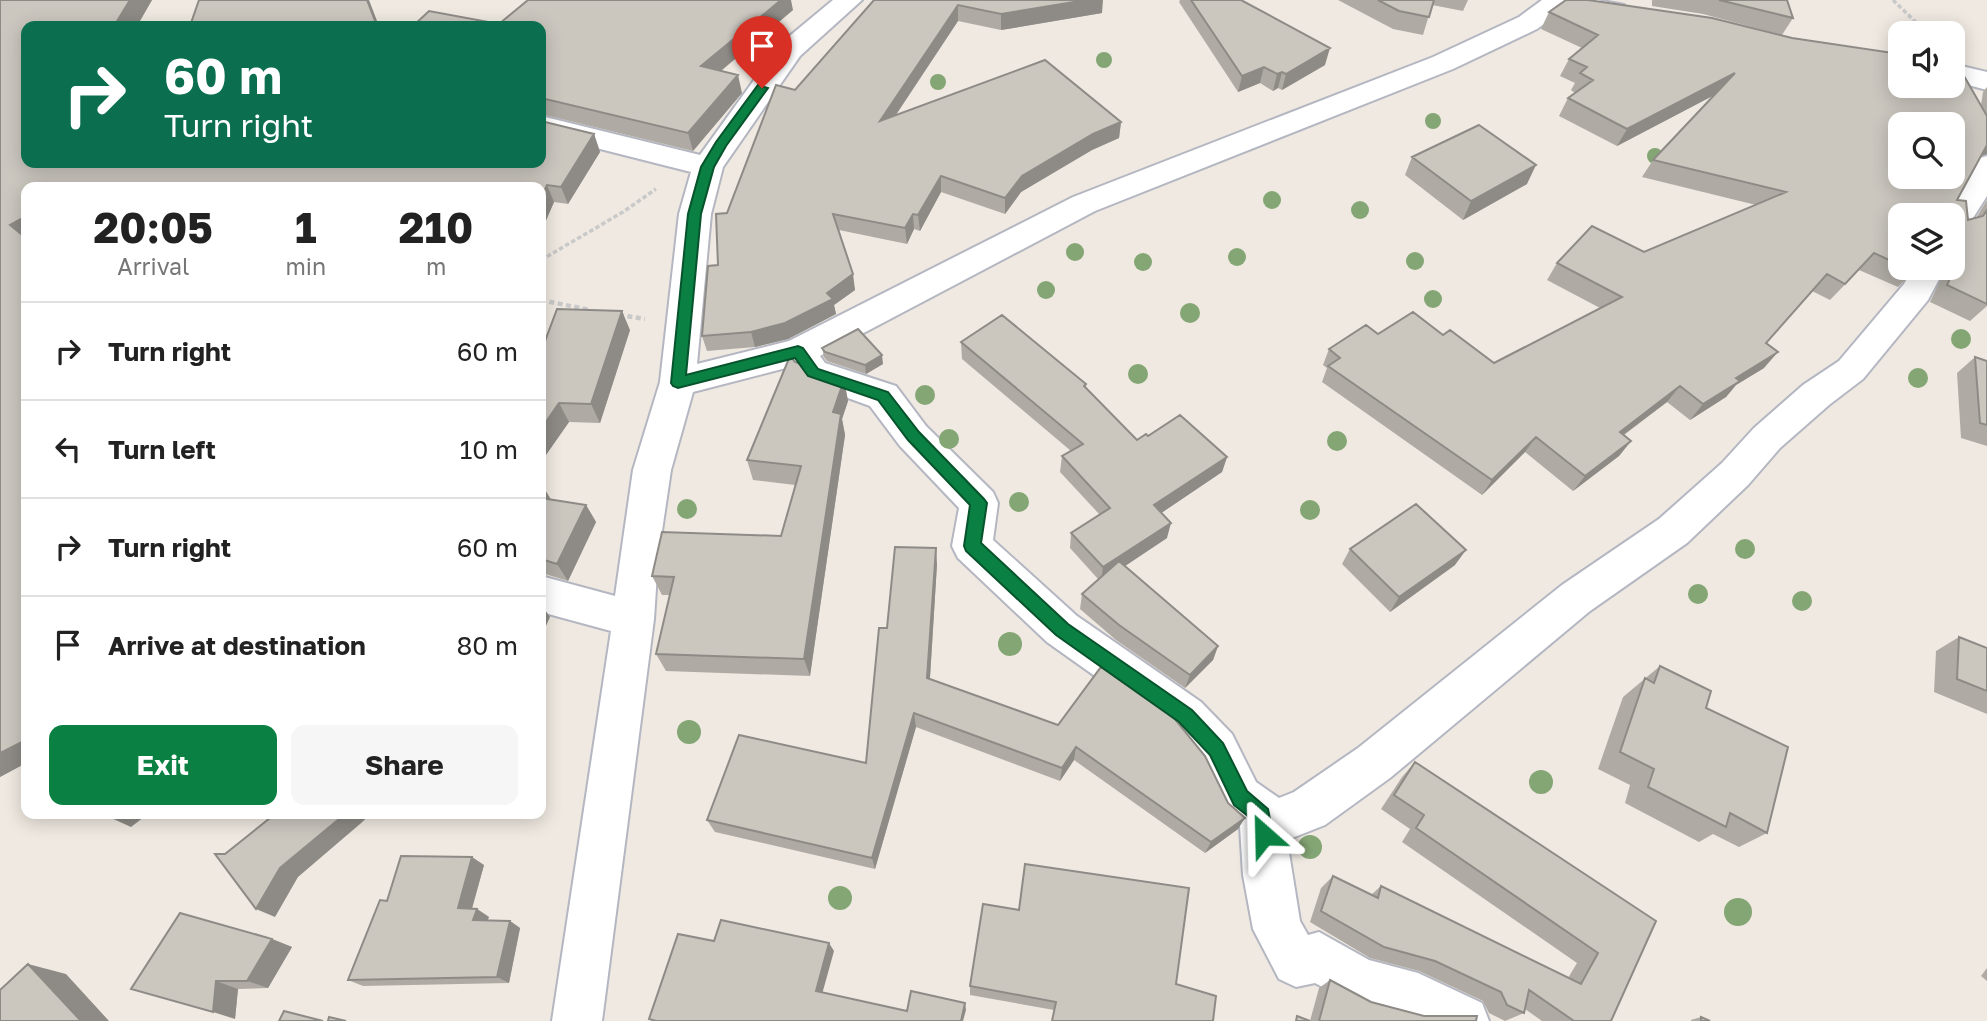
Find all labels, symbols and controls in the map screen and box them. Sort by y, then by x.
pin [732,16,792,88]
map controls [1888,21,1965,280]
button: sound [1888,21,1965,98]
icon: arrive [743,27,781,65]
text: 60 m [164,46,282,105]
icon: right [49,49,140,140]
text: Turn right [164,106,313,144]
button: search [1888,112,1965,189]
text: 20:05 [94,202,213,252]
text: 1 [295,202,317,252]
text: 210 [399,202,473,252]
button: layers [1888,203,1965,280]
text: Arrival [117,252,189,280]
text: min [286,252,326,280]
text: m [426,252,446,280]
icon: right [49,332,87,370]
text: Turn right [108,336,231,367]
text: 60 m [457,336,518,367]
icon: left [49,430,87,468]
text: Turn left [108,434,216,465]
text: 10 m [460,434,518,465]
icon: right [49,528,87,566]
text: Turn right [108,532,231,563]
text: 60 m [457,532,518,563]
icon: arrive [49,626,87,664]
text: Arrive at destination [108,630,366,661]
text: 80 m [457,630,518,661]
button: Exit [49,725,277,805]
button: Share [291,725,518,805]
position arrow [1227,798,1301,872]

